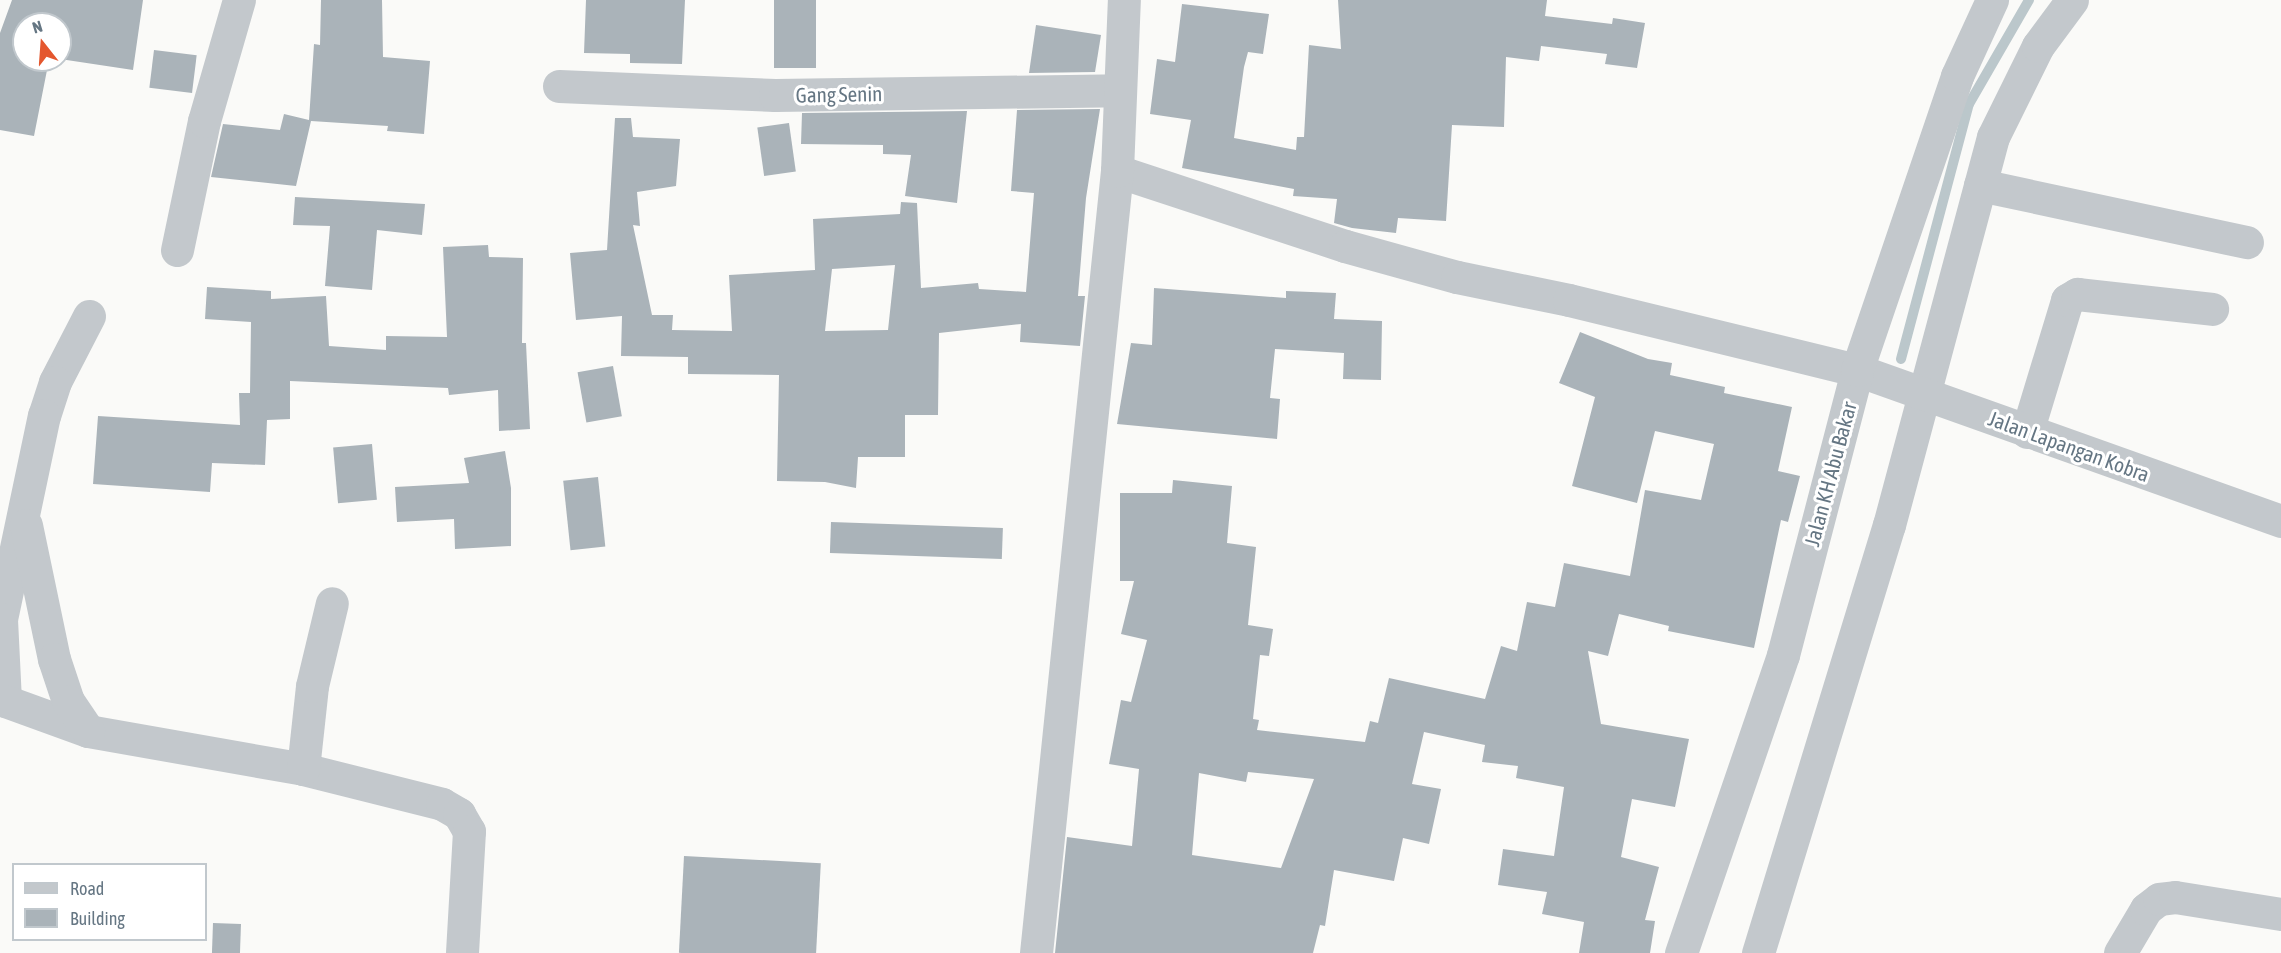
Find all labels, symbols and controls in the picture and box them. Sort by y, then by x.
north arrow [12,12,72,72]
text: N [30,17,44,37]
street label: Gang Senin [796,81,882,107]
street label: Jalan KH Abu Bakar [1799,399,1861,549]
street label: Jalan Lapangan Kobra [1985,405,2153,487]
legend [12,863,207,941]
text: Road [70,878,104,899]
text: Building [70,908,125,929]

